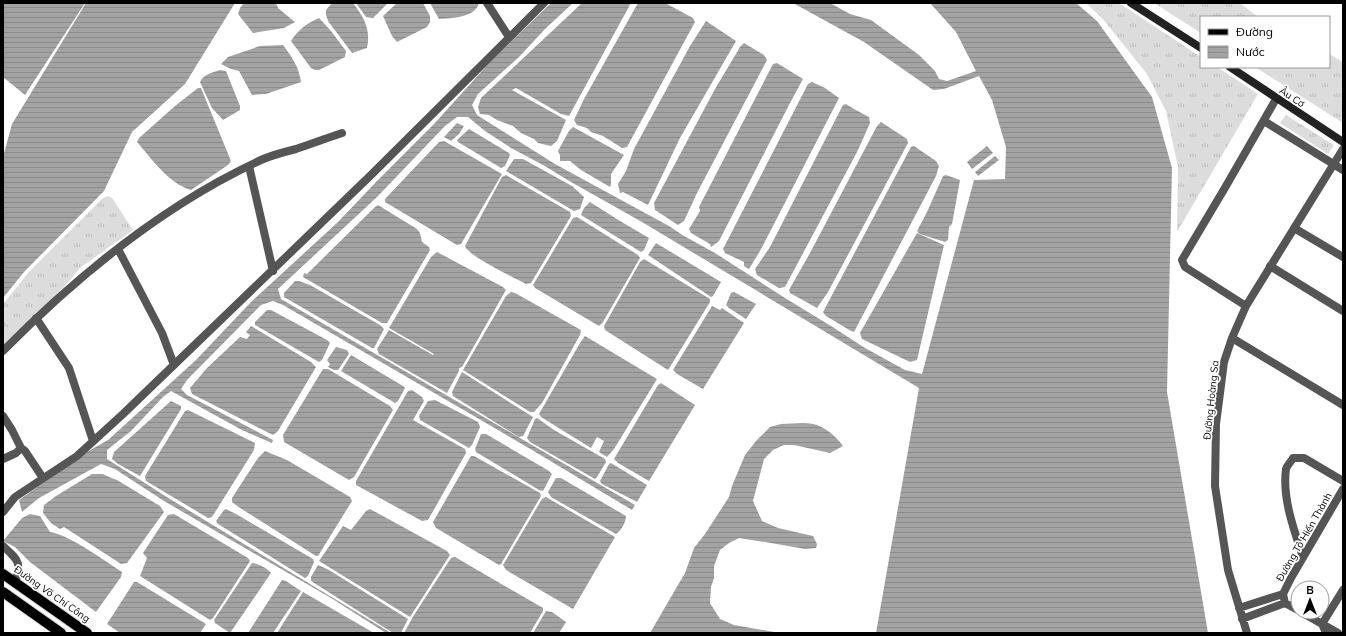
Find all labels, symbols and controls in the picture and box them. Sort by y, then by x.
legend [1200,16,1330,68]
text: Đường [1236,24,1273,39]
text: Nước [1236,44,1265,59]
street label: Âu Cơ [1277,84,1307,110]
street label: Đường Hoàng Sa [1200,360,1222,440]
street label: Đường Tô Hiến Thành [1273,490,1335,584]
street label: Đường Võ Chí Công [11,563,93,625]
north arrow [1290,580,1330,620]
text: B [1306,583,1314,597]

